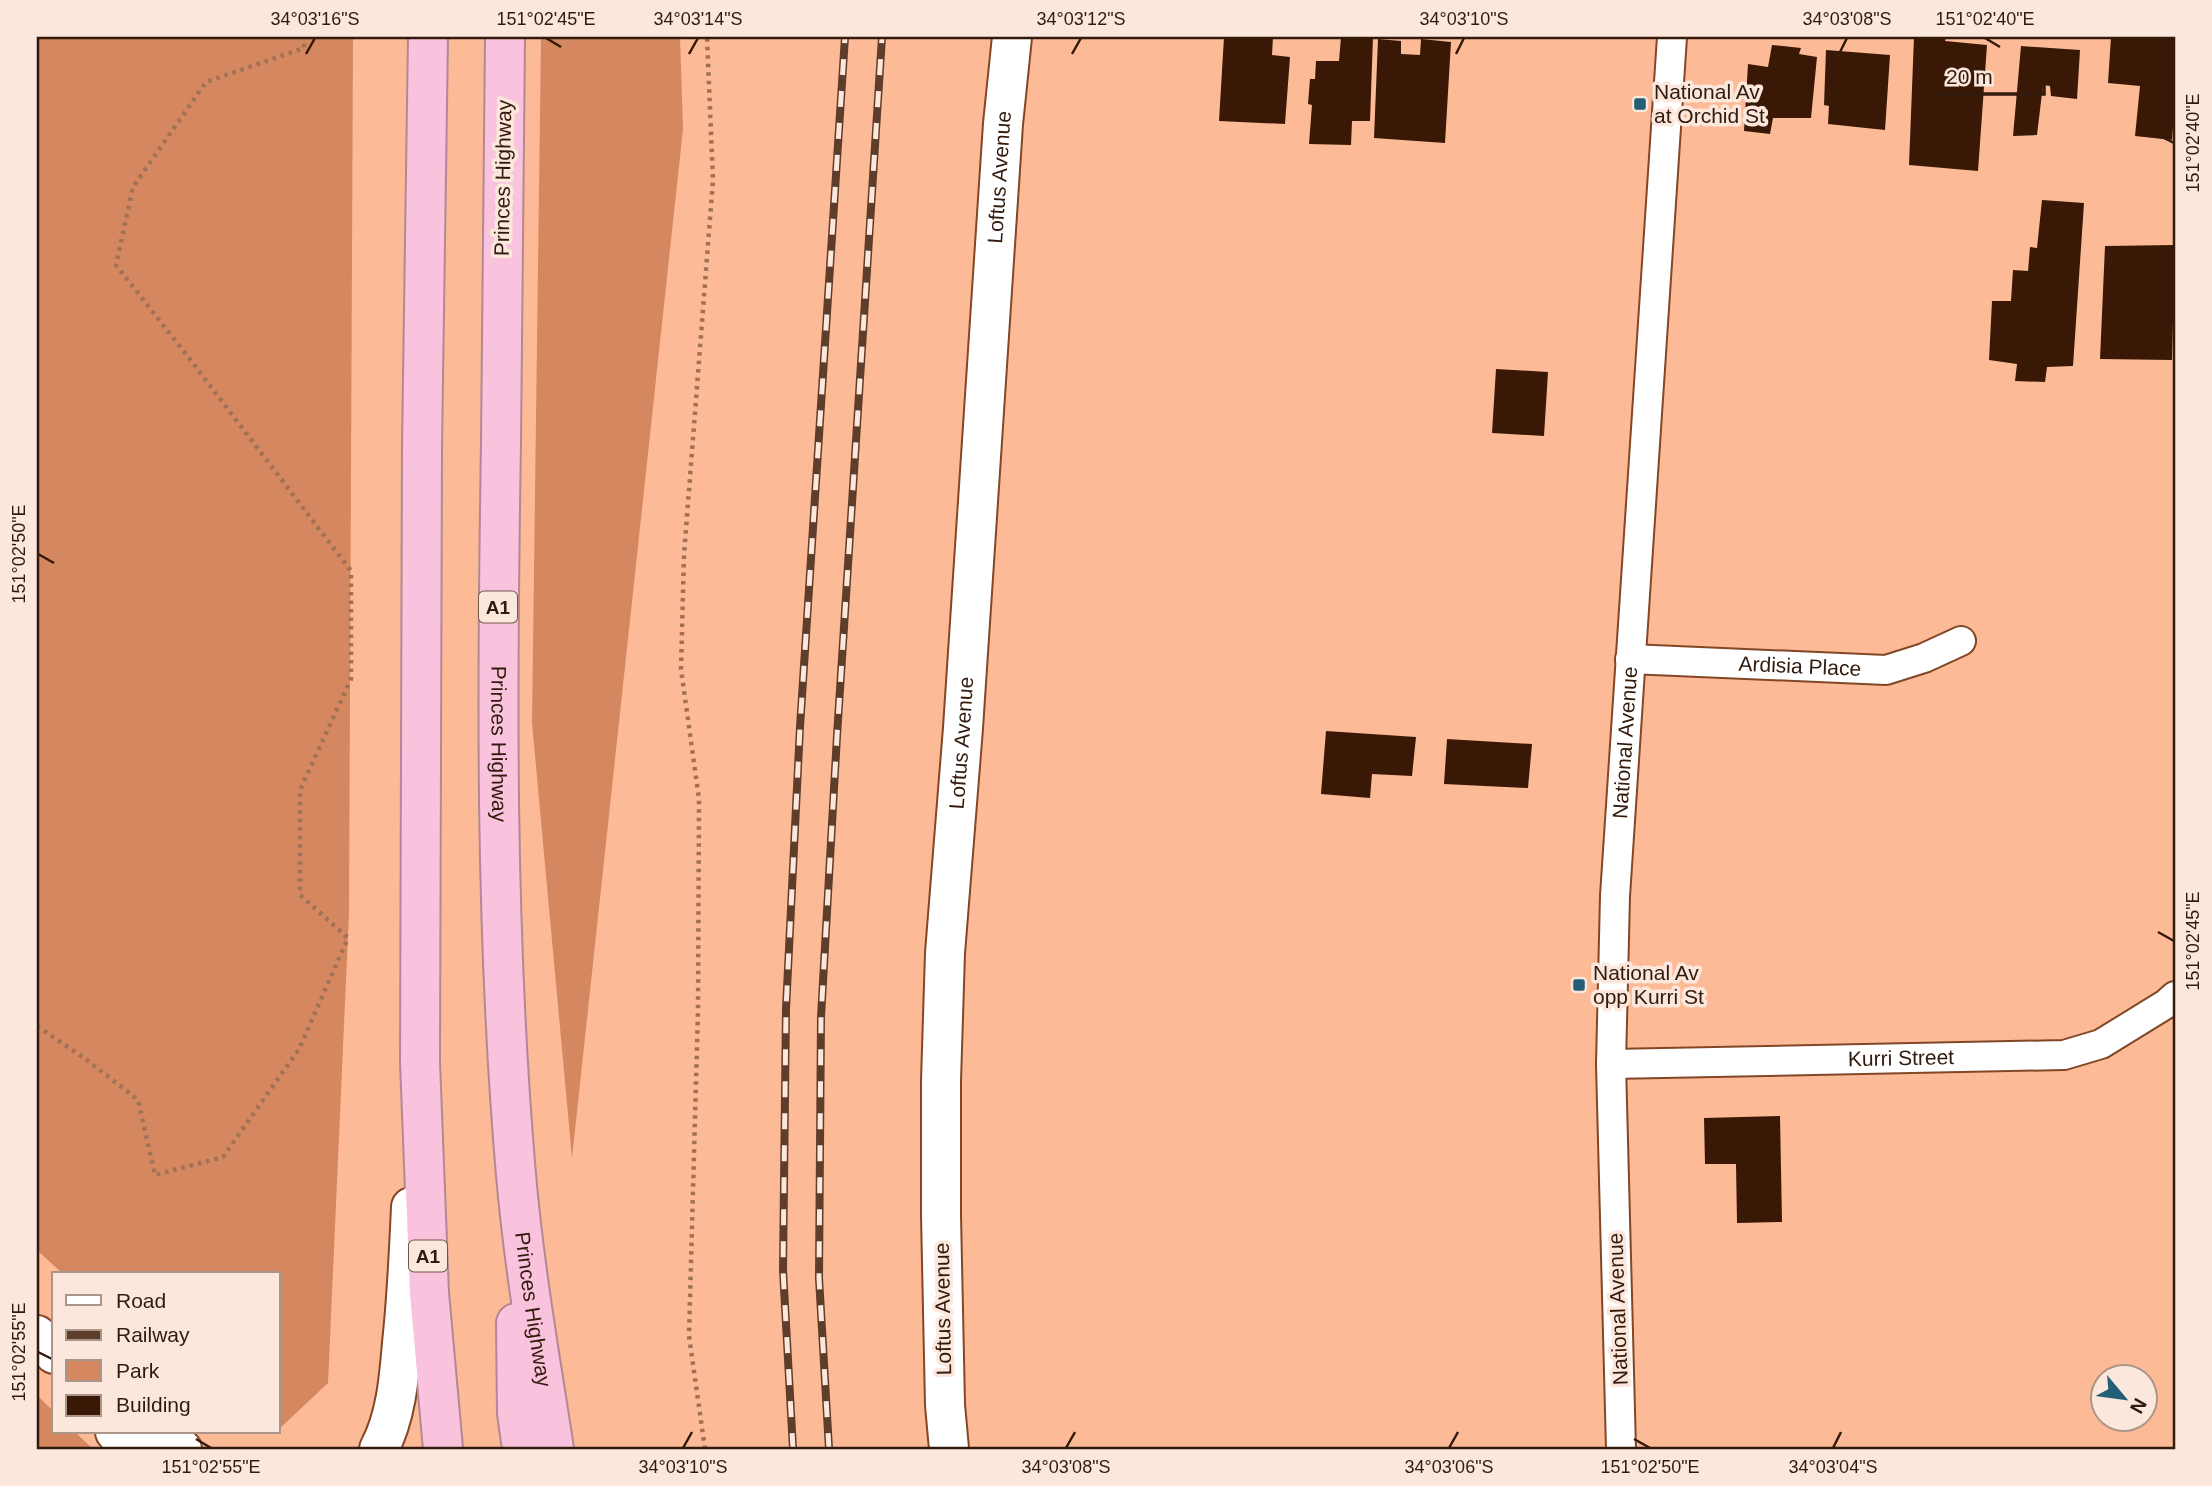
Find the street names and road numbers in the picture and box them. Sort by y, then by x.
street label: Princes Highway [490,99,515,256]
street label: Loftus Avenue [983,110,1015,244]
road number: A1 [479,592,517,622]
street label: Ardisia Place [1738,652,1862,680]
street label: Princes Highway [487,666,511,823]
street label: National Avenue [1608,666,1641,819]
street label: Loftus Avenue [945,676,977,810]
street label: Kurri Street [1848,1045,1954,1070]
street label: Princes Highway [511,1231,556,1389]
street label: National Avenue [1603,1232,1632,1386]
road number: A1 [409,1240,447,1272]
street label: Loftus Avenue [930,1242,955,1376]

